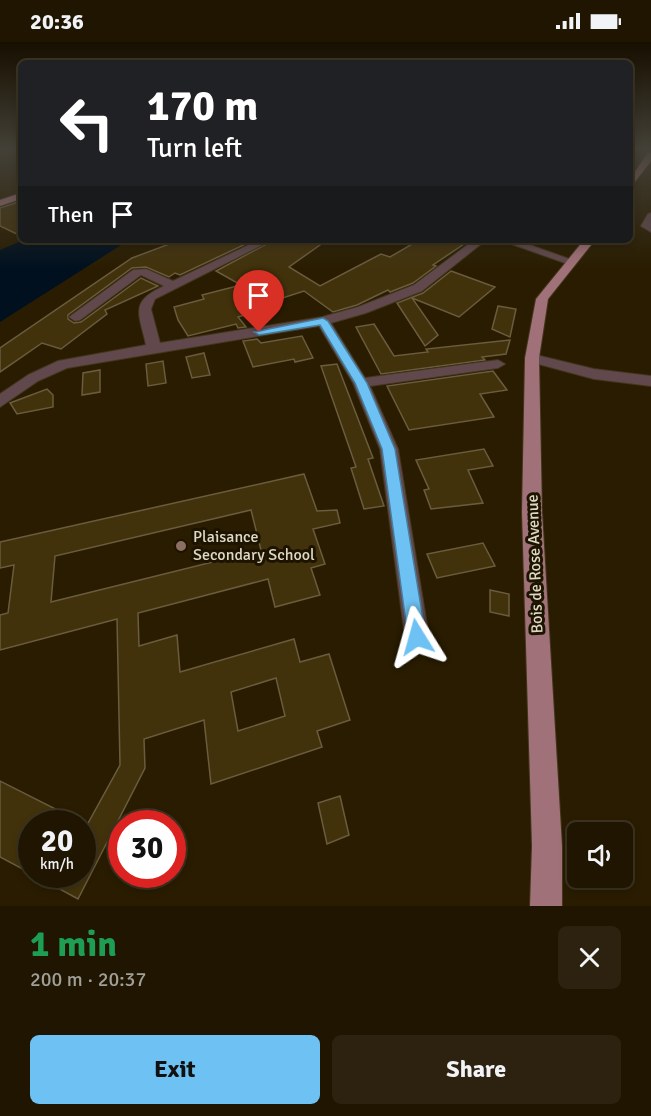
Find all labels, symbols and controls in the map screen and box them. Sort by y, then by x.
text: 20:36 [30,8,84,35]
text: 170 m [147,81,258,132]
icon: left [48,84,126,162]
text: Turn left [147,132,242,165]
icon: arrive [106,198,139,231]
text: Then [48,201,94,228]
pin [233,270,284,332]
icon: arrive [242,279,275,312]
street label: Bois de Rose Avenue [523,494,547,634]
place label: Plaisance Secondary School [193,527,315,565]
marker: Plaisance Secondary School [174,539,188,553]
position arrow [385,605,449,669]
speed limit sign: 30 [108,810,186,888]
map controls [567,822,633,888]
button: sound [567,822,633,888]
text: 20 [41,823,73,860]
text: km/h [40,855,74,873]
text: 1 min [30,922,117,967]
button: close [558,926,621,989]
text: 200 m · 20:37 [30,967,146,992]
button: Exit [30,1035,320,1104]
button: Share [332,1035,621,1104]

